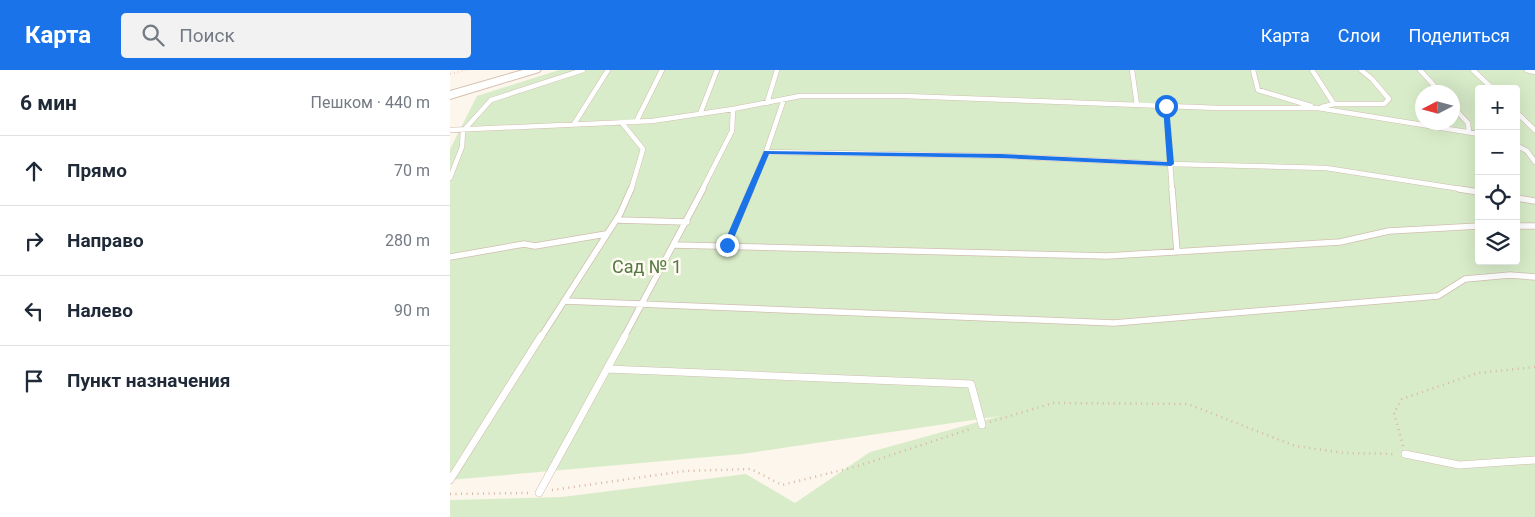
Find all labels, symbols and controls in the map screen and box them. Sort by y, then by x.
search box [121,13,471,58]
text: Карта [25,21,91,49]
icon: search [139,21,167,49]
text: Поиск [179,24,235,47]
text: Карта [1261,25,1310,46]
text: Слои [1338,25,1381,46]
text: Поделиться [1409,25,1510,46]
north arrow [1415,85,1460,130]
map controls [1475,85,1520,265]
button: + [1475,85,1520,130]
text: 6 мин [20,91,77,115]
text: Пешком · 440 m [311,93,430,112]
route start [1155,95,1178,118]
button: − [1475,130,1520,175]
icon: ahead [20,157,48,185]
text: Прямо [67,159,127,182]
text: 70 m [394,161,430,180]
button: locate [1475,175,1520,220]
button: layers [1475,220,1520,265]
icon: right [20,227,48,255]
text: Направо [67,229,144,252]
text: 280 m [385,231,430,250]
route end [716,234,739,257]
park label: Сад № 1 [612,256,682,277]
icon: left [20,297,48,325]
text: Налево [67,299,133,322]
text: 90 m [394,301,430,320]
icon: arrive [20,367,48,395]
text: Пункт назначения [67,369,230,392]

